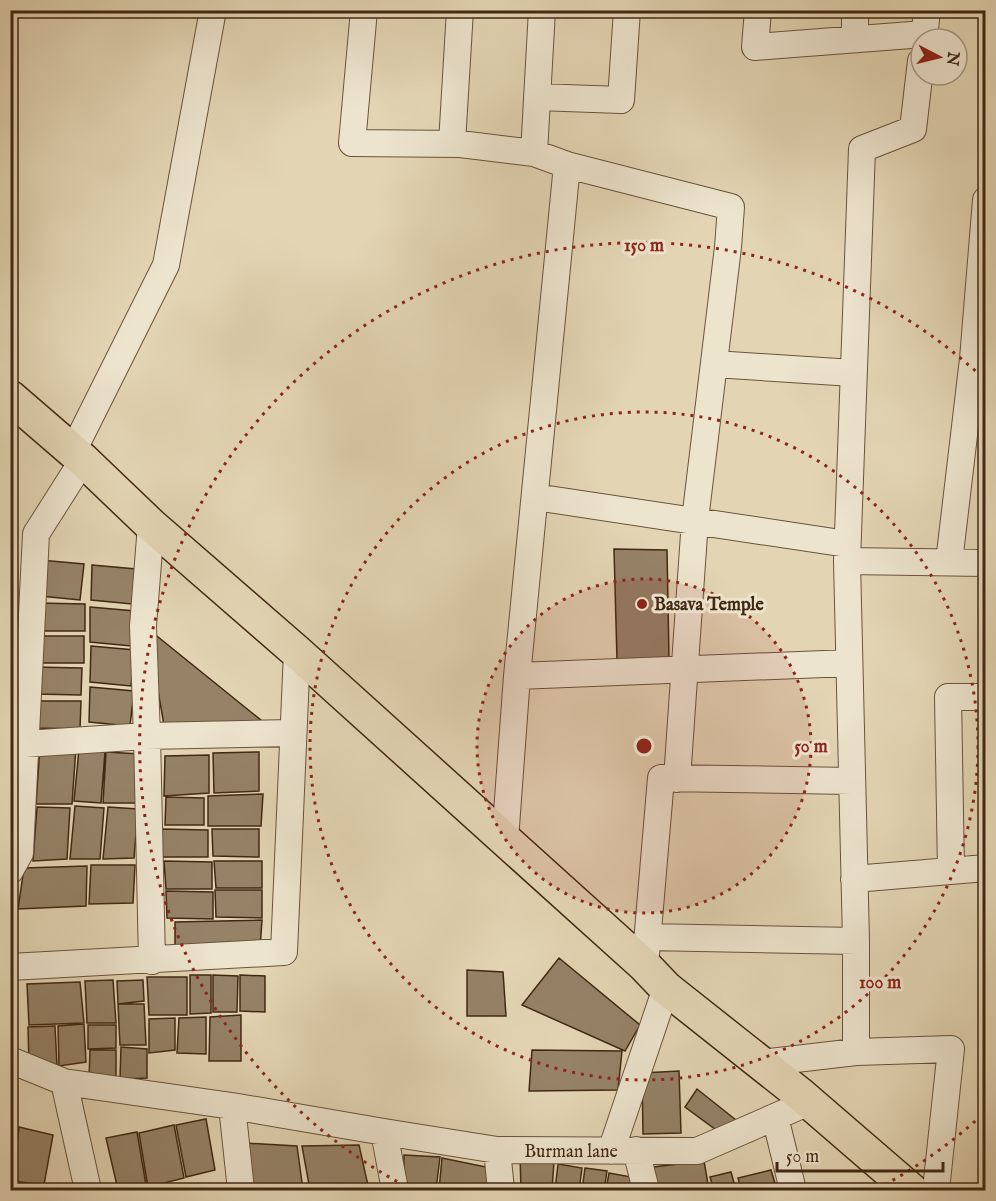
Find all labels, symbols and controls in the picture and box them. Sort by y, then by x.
north arrow [909,27,969,87]
text: N [941,50,963,67]
text: 150 m [624,235,664,258]
place label: Basava Temple [654,594,764,617]
marker: Basava Temple [635,597,649,611]
centre of rings [634,736,654,756]
text: 50 m [794,736,828,759]
text: 100 m [859,972,901,995]
scale bar [777,1135,944,1173]
street label: Burman lane [524,1141,618,1164]
text: 50 m [786,1146,819,1169]

